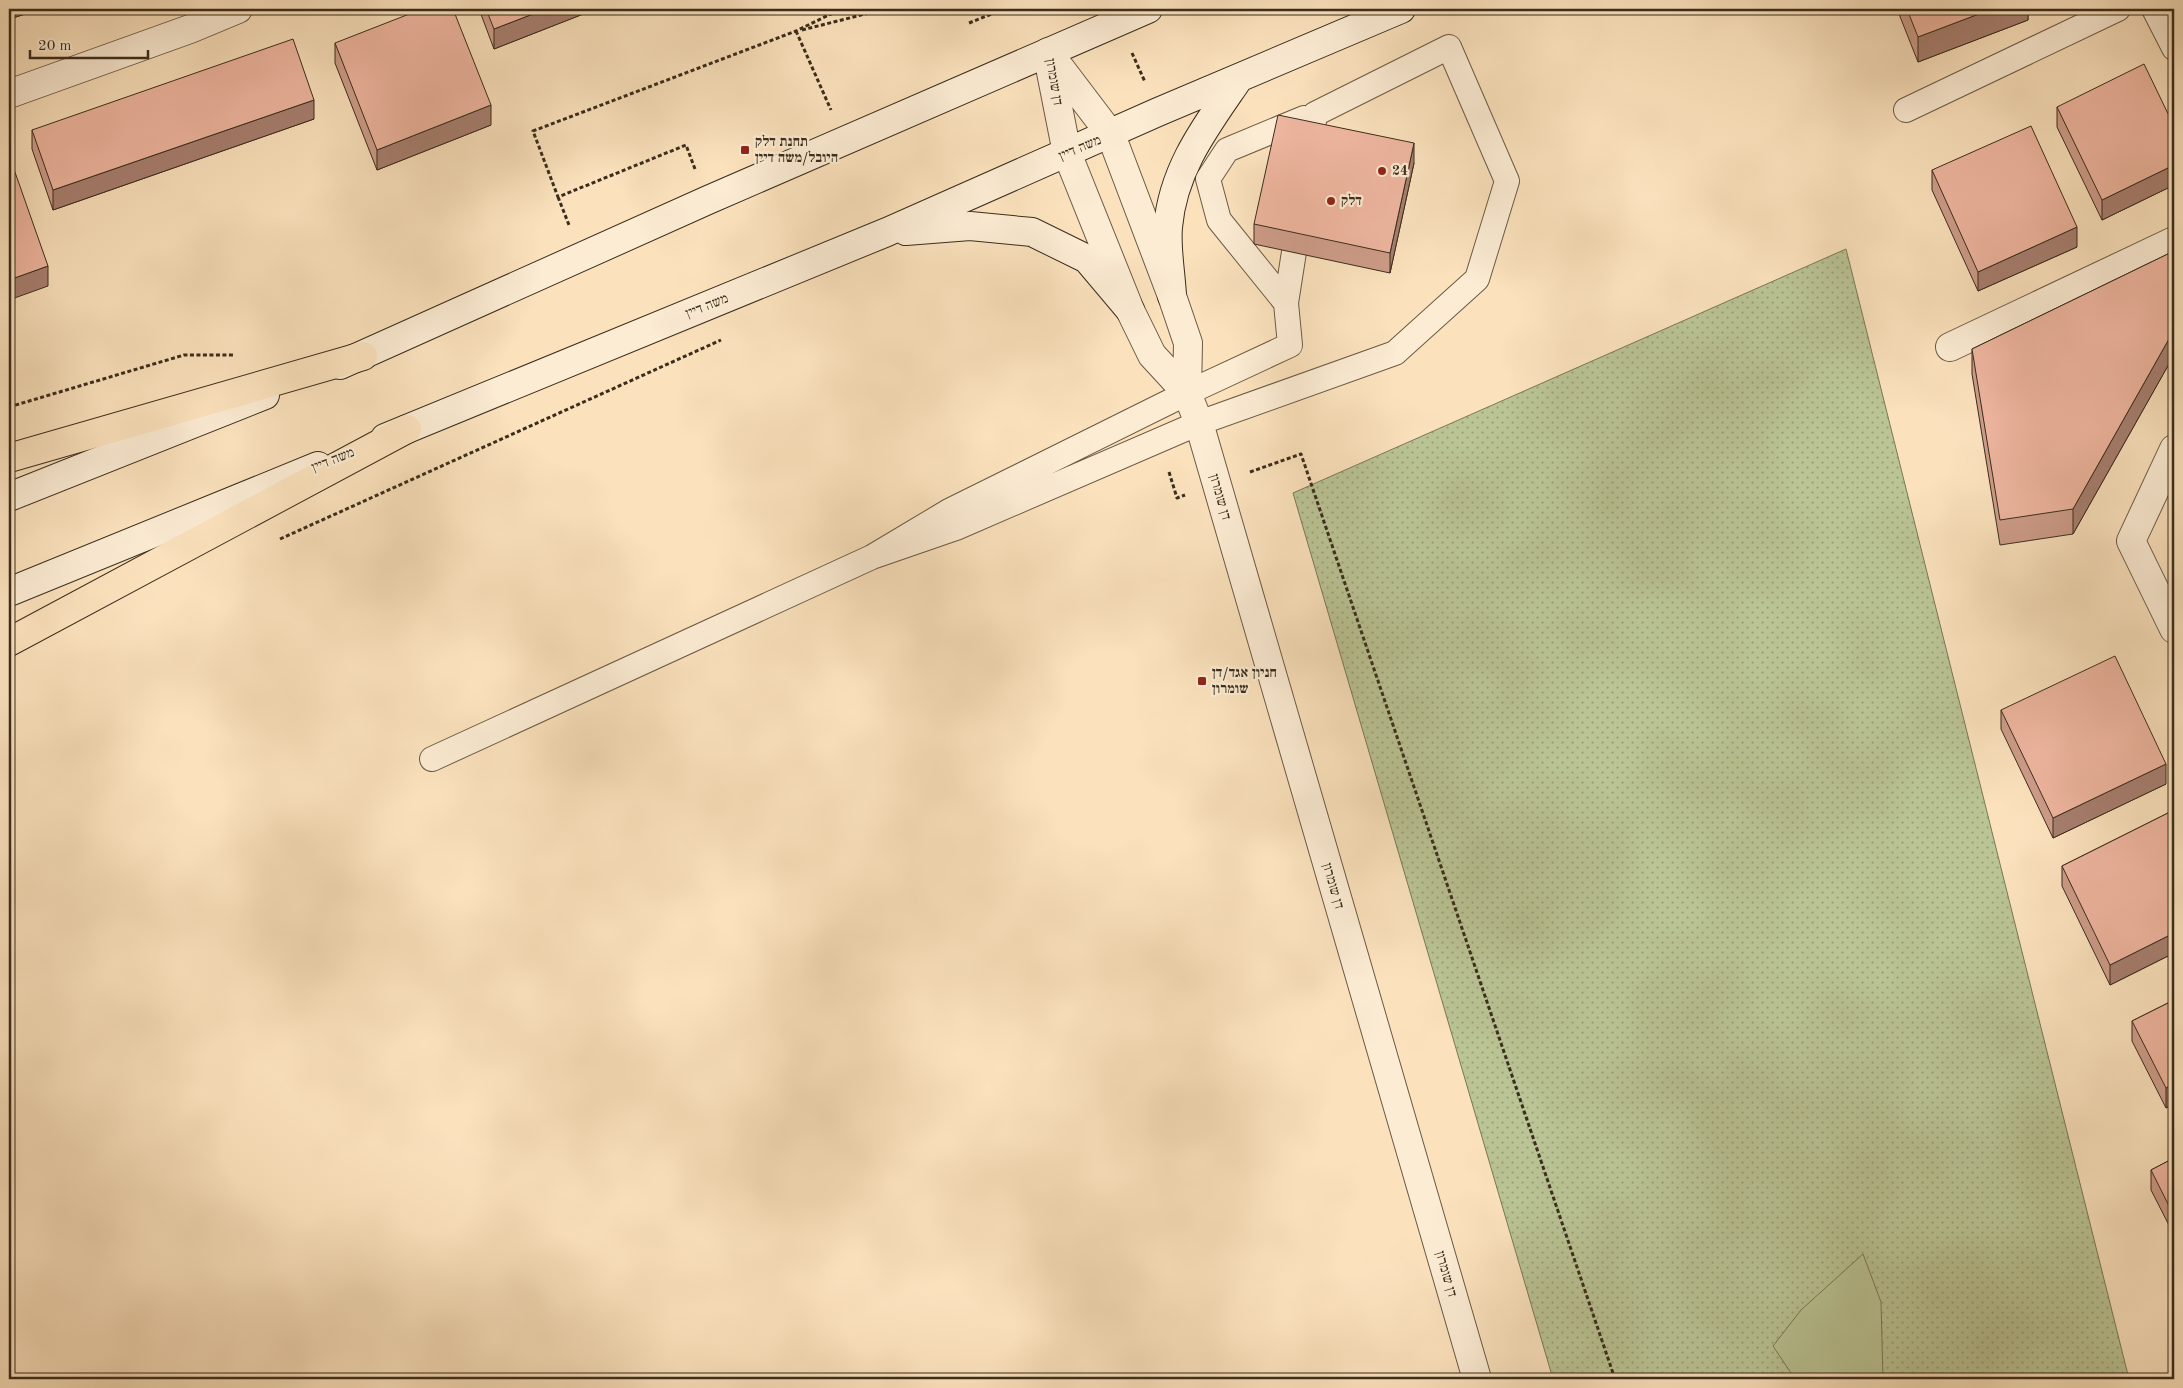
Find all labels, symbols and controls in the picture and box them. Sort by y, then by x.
scale bar [30,28,148,60]
text: 20 m [38,39,72,54]
street label: דן שומרון [1043,58,1065,106]
street label: משה דיין [1057,133,1103,163]
place label: תחנת דלק היובל/משה דיין [755,134,838,166]
marker: תחנת דלק היובל/משה דיין [739,144,751,156]
place label: 24 [1392,164,1408,178]
marker: 24 [1376,165,1388,177]
place label: דלק [1341,193,1362,208]
marker: דלק [1325,195,1337,207]
street label: משה דיין [684,291,730,321]
street label: משה דיין [310,445,356,475]
street label: דן שומרון [1207,472,1233,522]
place label: חניון אגד/דן שומרון [1212,666,1277,696]
marker: חניון אגד/דן שומרון [1196,675,1208,687]
street label: דן שומרון [1320,861,1346,911]
street label: דן שומרון [1433,1249,1459,1299]

